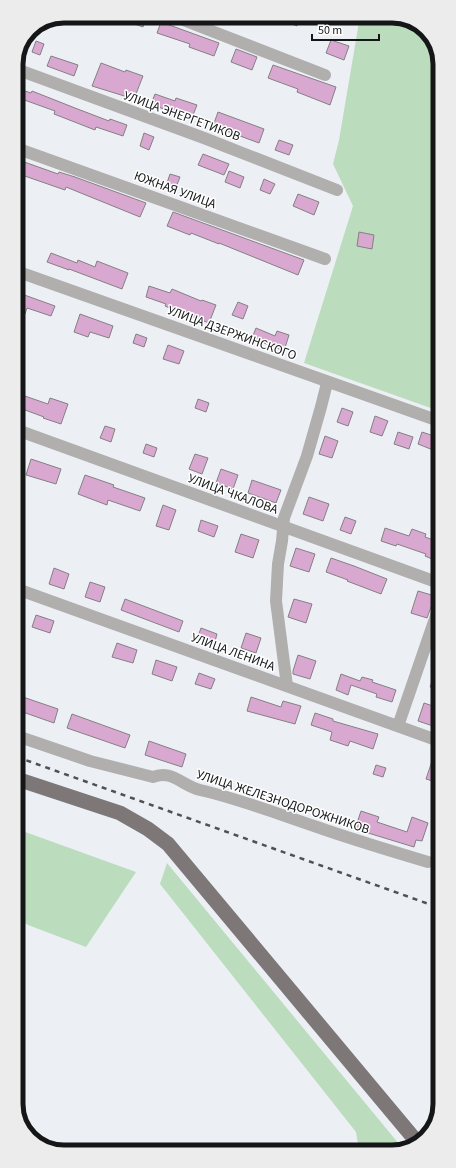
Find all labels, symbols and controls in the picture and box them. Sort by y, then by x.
scale bar [312,16,379,42]
text: 50 m [318,22,342,39]
street label: УЛИЦА ЭНЕРГЕТИКОВ [121,86,243,146]
street label: ЮЖНАЯ УЛИЦА [131,167,219,214]
street label: УЛИЦА ДЗЕРЖИНСКОГО [165,301,299,365]
street label: УЛИЦА ЧКАЛОВА [185,469,281,519]
street label: УЛИЦА ЛЕНИНА [188,628,278,676]
street label: УЛИЦА ЖЕЛЕЗНОДОРОЖНИКОВ [194,765,372,839]

